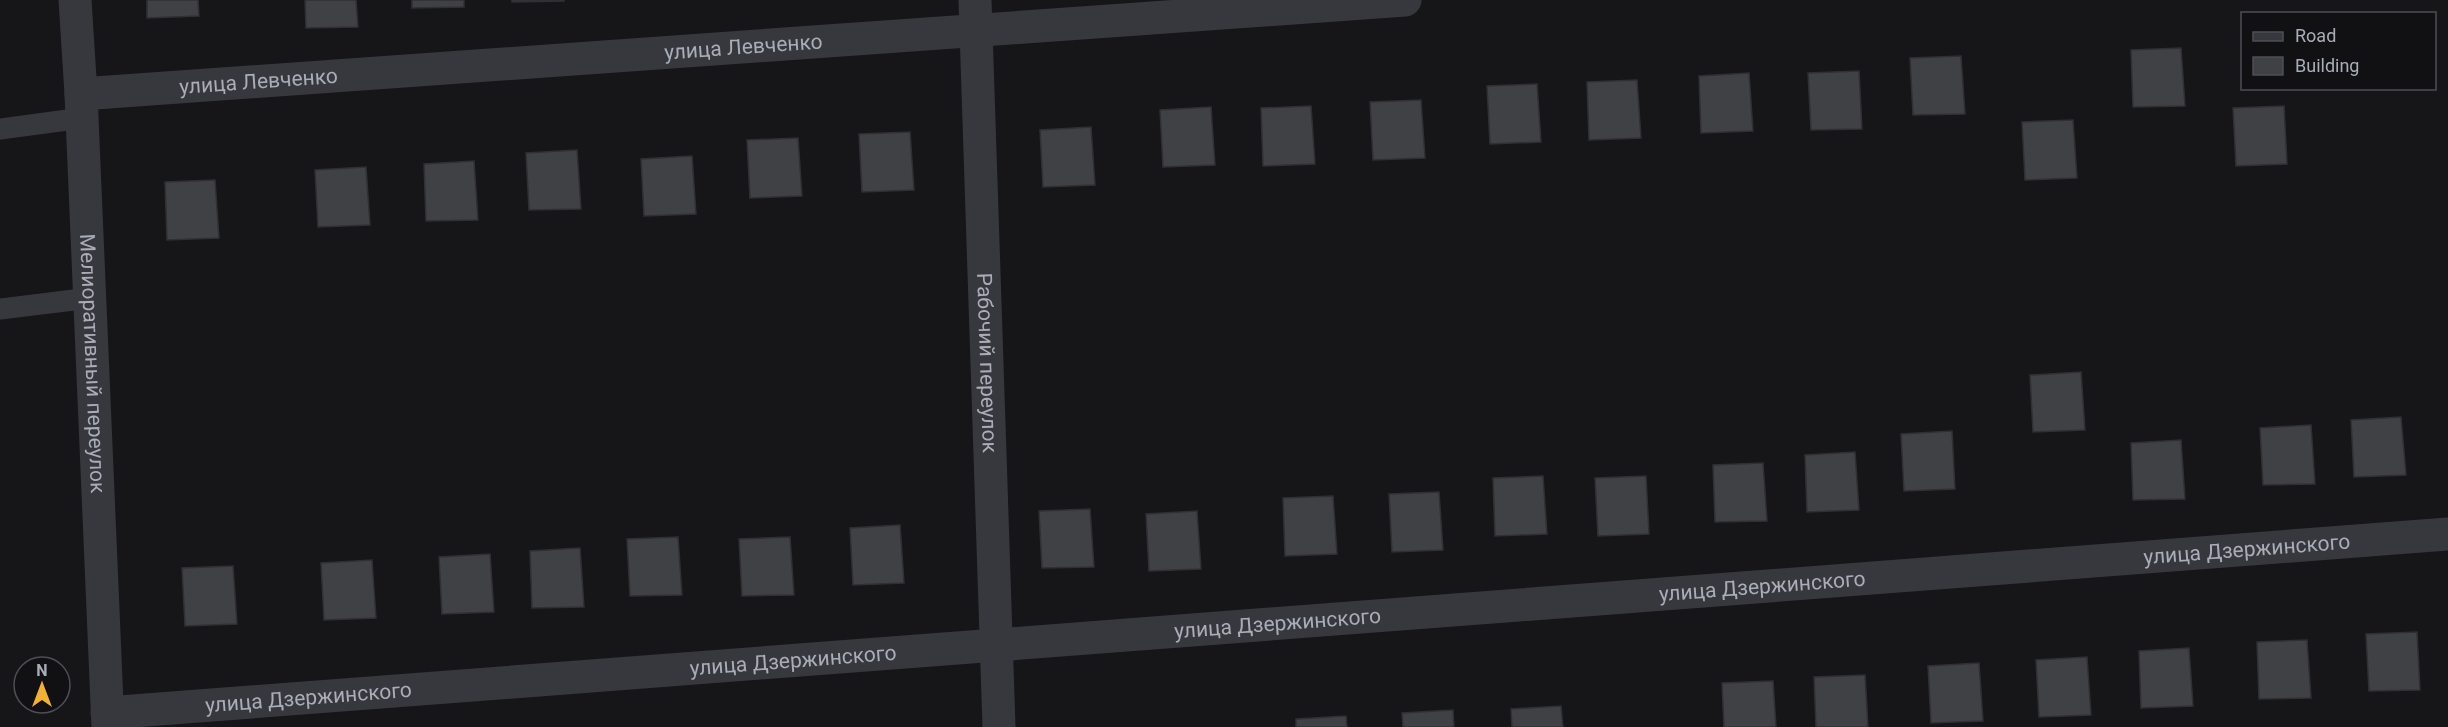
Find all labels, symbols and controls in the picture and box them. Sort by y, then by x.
legend [2241,12,2436,90]
text: Road [2295,25,2336,46]
street label: улица Левченко [663,29,823,65]
text: Building [2295,55,2359,76]
street label: улица Левченко [179,64,339,99]
street label: Мелиоративный переулок [75,233,110,495]
street label: Рабочий переулок [972,272,1002,454]
street label: улица Дзержинского [2143,530,2351,569]
street label: улица Дзержинского [1658,567,1866,606]
street label: улица Дзержинского [1173,604,1382,643]
street label: улица Дзержинского [689,641,897,680]
north arrow [12,655,72,715]
text: N [36,661,48,680]
street label: улица Дзержинского [204,678,413,717]

